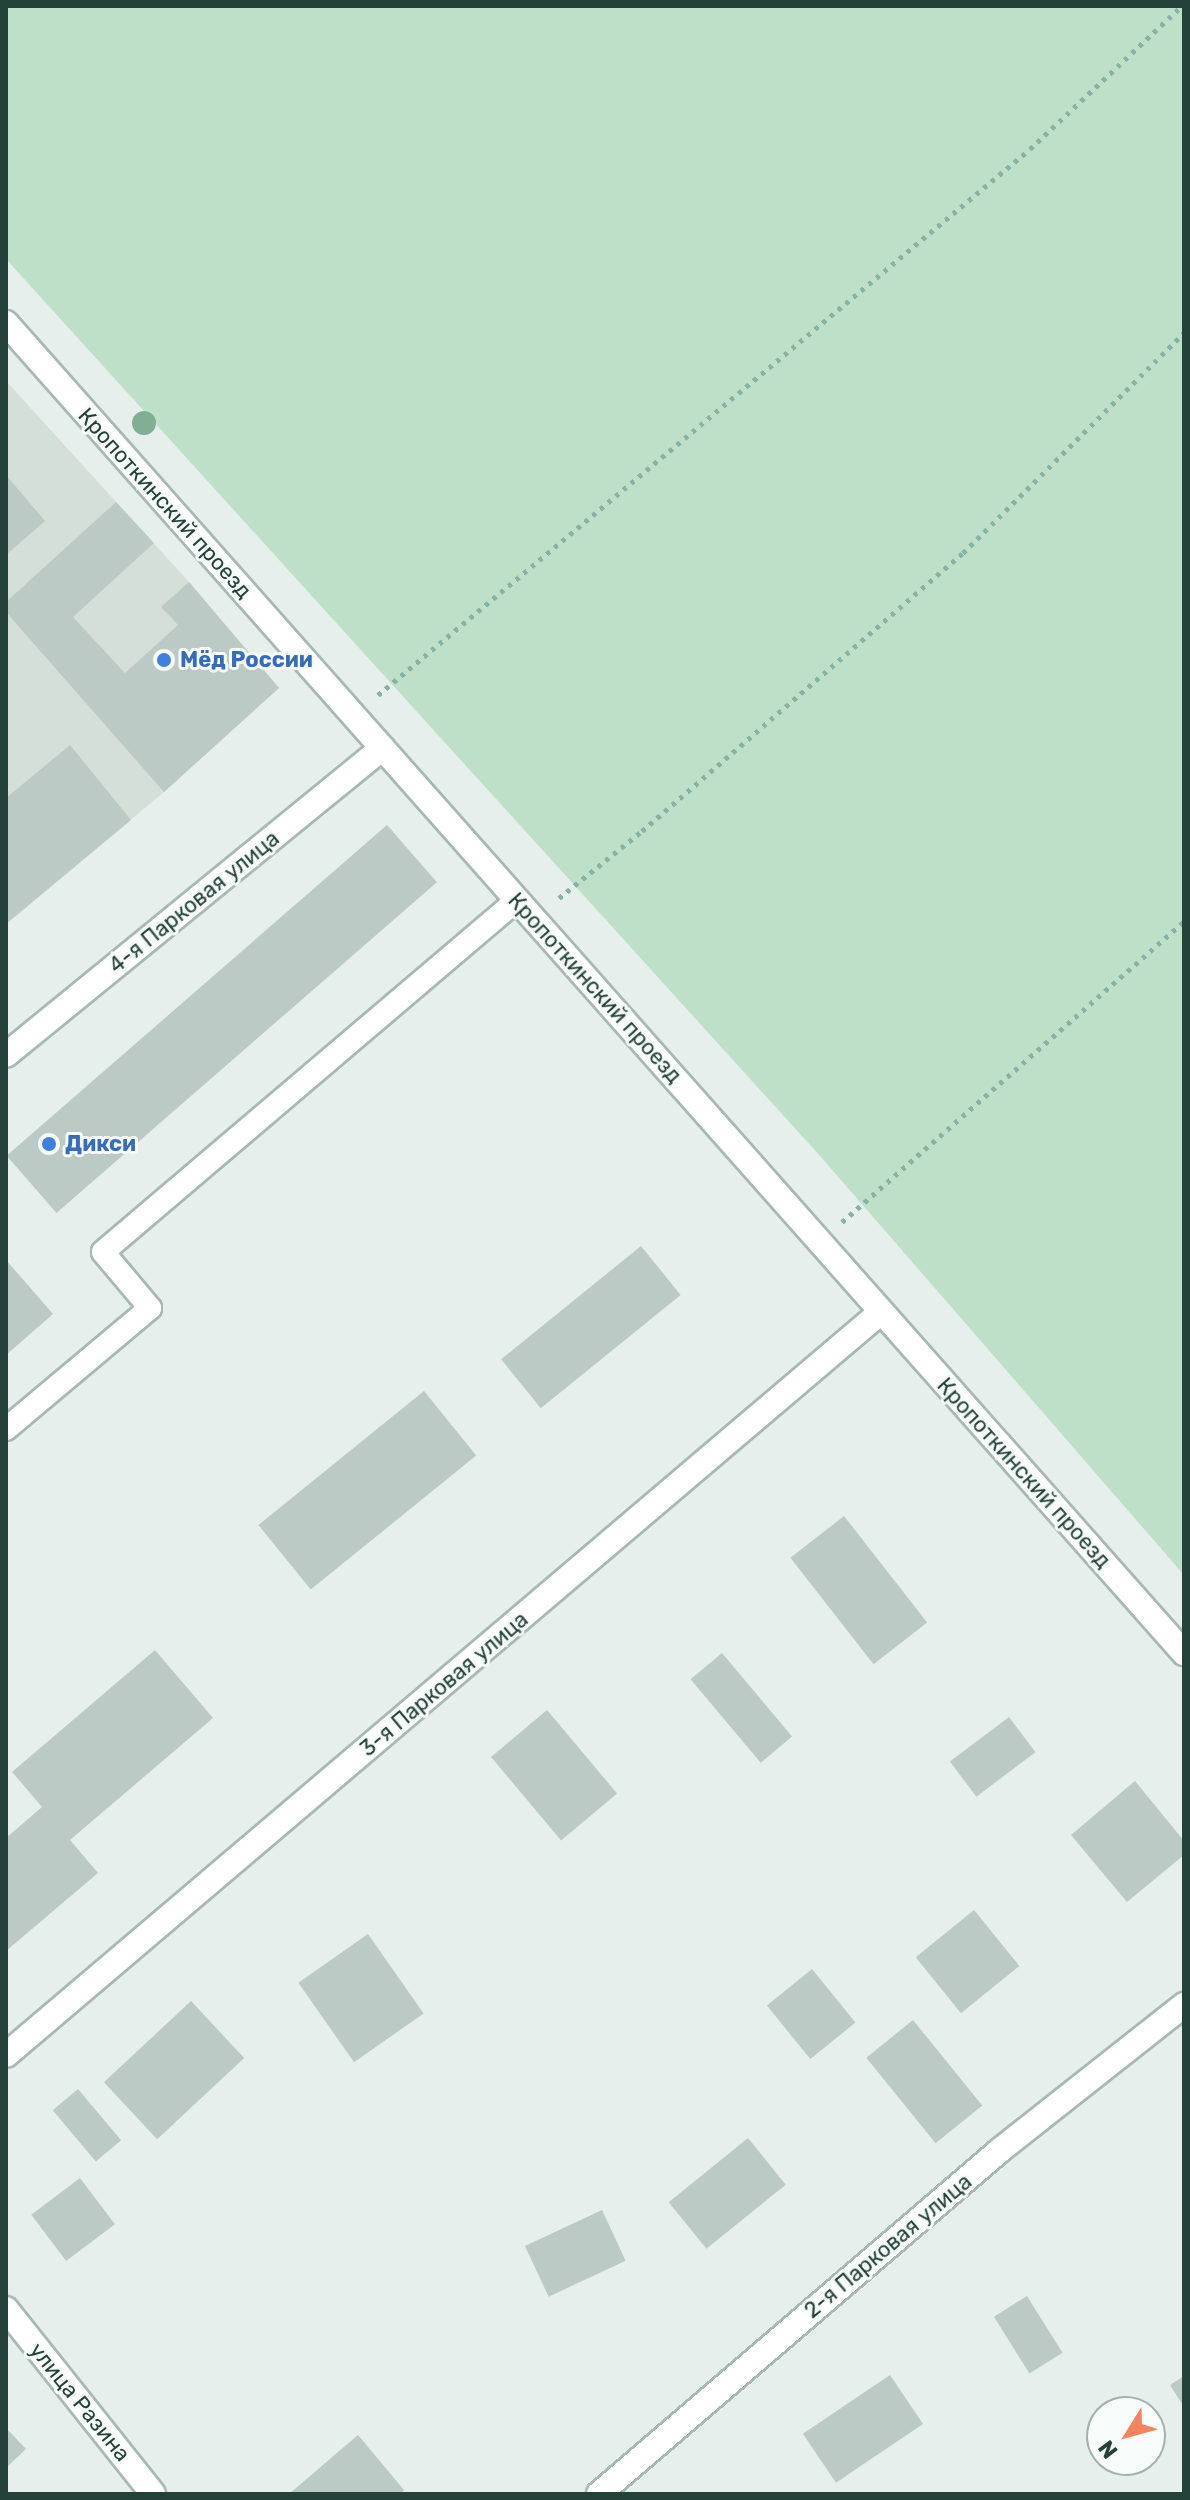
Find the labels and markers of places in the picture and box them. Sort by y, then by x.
place label: Мёд России [180,647,313,673]
marker: Мёд России [155,651,173,669]
place label: Дикси [65,1131,136,1157]
marker: Дикси [40,1135,58,1153]

